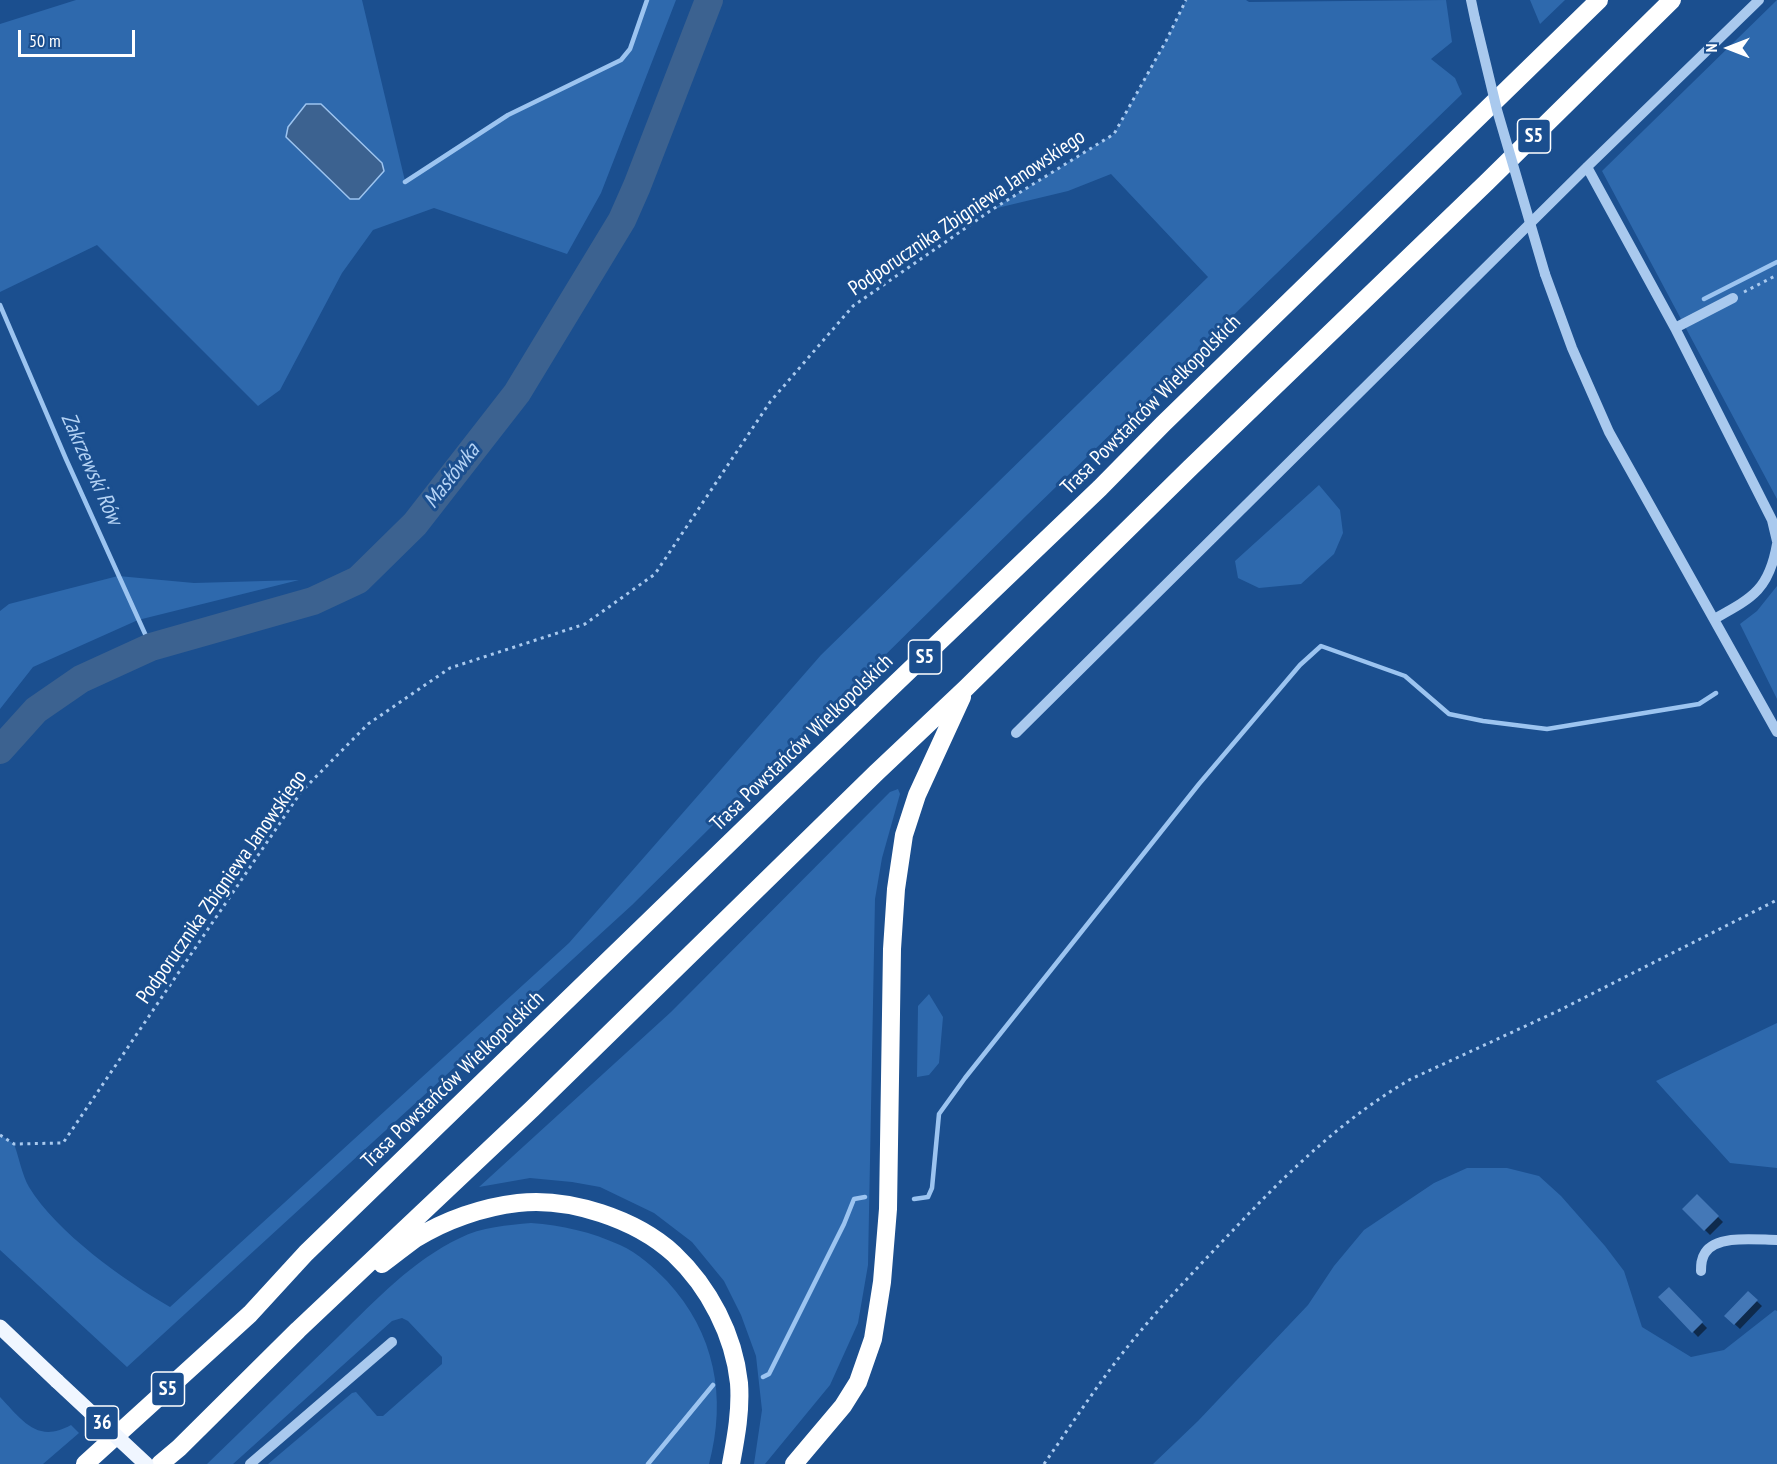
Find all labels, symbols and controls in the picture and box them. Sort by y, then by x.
scale bar [21,18,138,56]
north arrow [1699,18,1759,78]
text: 50 m [29,29,61,52]
text: N [1701,44,1721,52]
road number: S5 [1518,119,1550,153]
street label: Podporucznika Zbigniewa Janowskiego [844,124,1090,302]
street label: Trasa Powstańców Wielkopolskich [1056,310,1246,500]
water label: Zakrzewski Rów [55,409,127,529]
water label: Masłówka [419,438,485,514]
road number: S5 [908,640,942,674]
street label: Trasa Powstańców Wielkopolskich [705,649,899,837]
street label: Podporucznika Zbigniewa Janowskiego [132,765,312,1009]
street label: Trasa Powstańców Wielkopolskich [356,986,550,1174]
road number: S5 [152,1372,184,1406]
road number: 36 [86,1406,118,1440]

